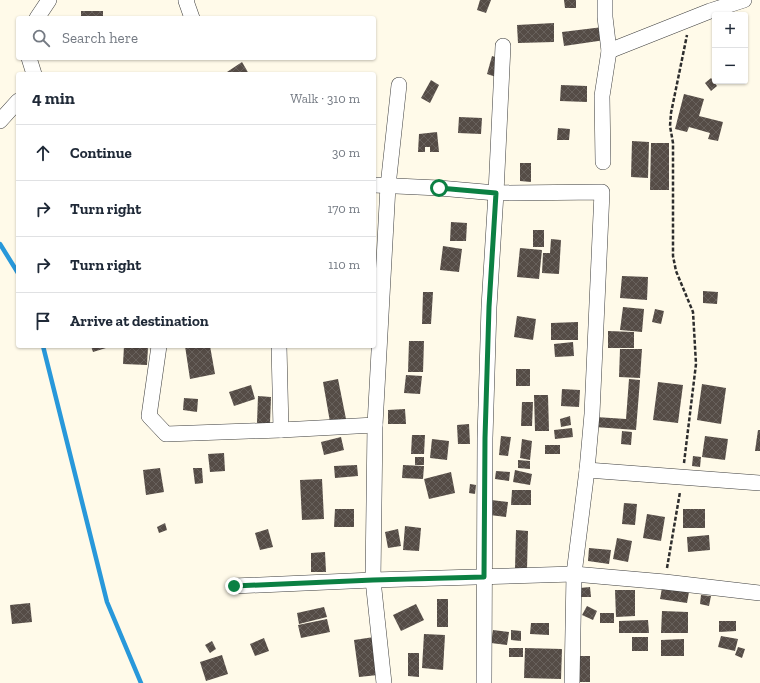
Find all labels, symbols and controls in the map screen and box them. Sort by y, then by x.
map controls [712,12,748,84]
button: + [712,12,748,48]
search box [16,16,376,60]
icon: search [30,27,52,49]
text: Search here [62,29,138,47]
button: − [712,48,748,84]
text: 4 min [32,88,75,108]
text: Walk · 310 m [290,91,360,106]
icon: ahead [32,142,54,164]
text: Continue [70,144,132,162]
text: 30 m [332,145,360,160]
route start [430,179,448,197]
icon: right [32,198,54,220]
text: Turn right [70,200,141,218]
text: 170 m [327,201,360,216]
icon: right [32,254,54,276]
text: Turn right [70,256,141,274]
text: 110 m [328,257,360,272]
icon: arrive [32,310,54,332]
text: Arrive at destination [70,312,209,330]
route end [225,577,243,595]

